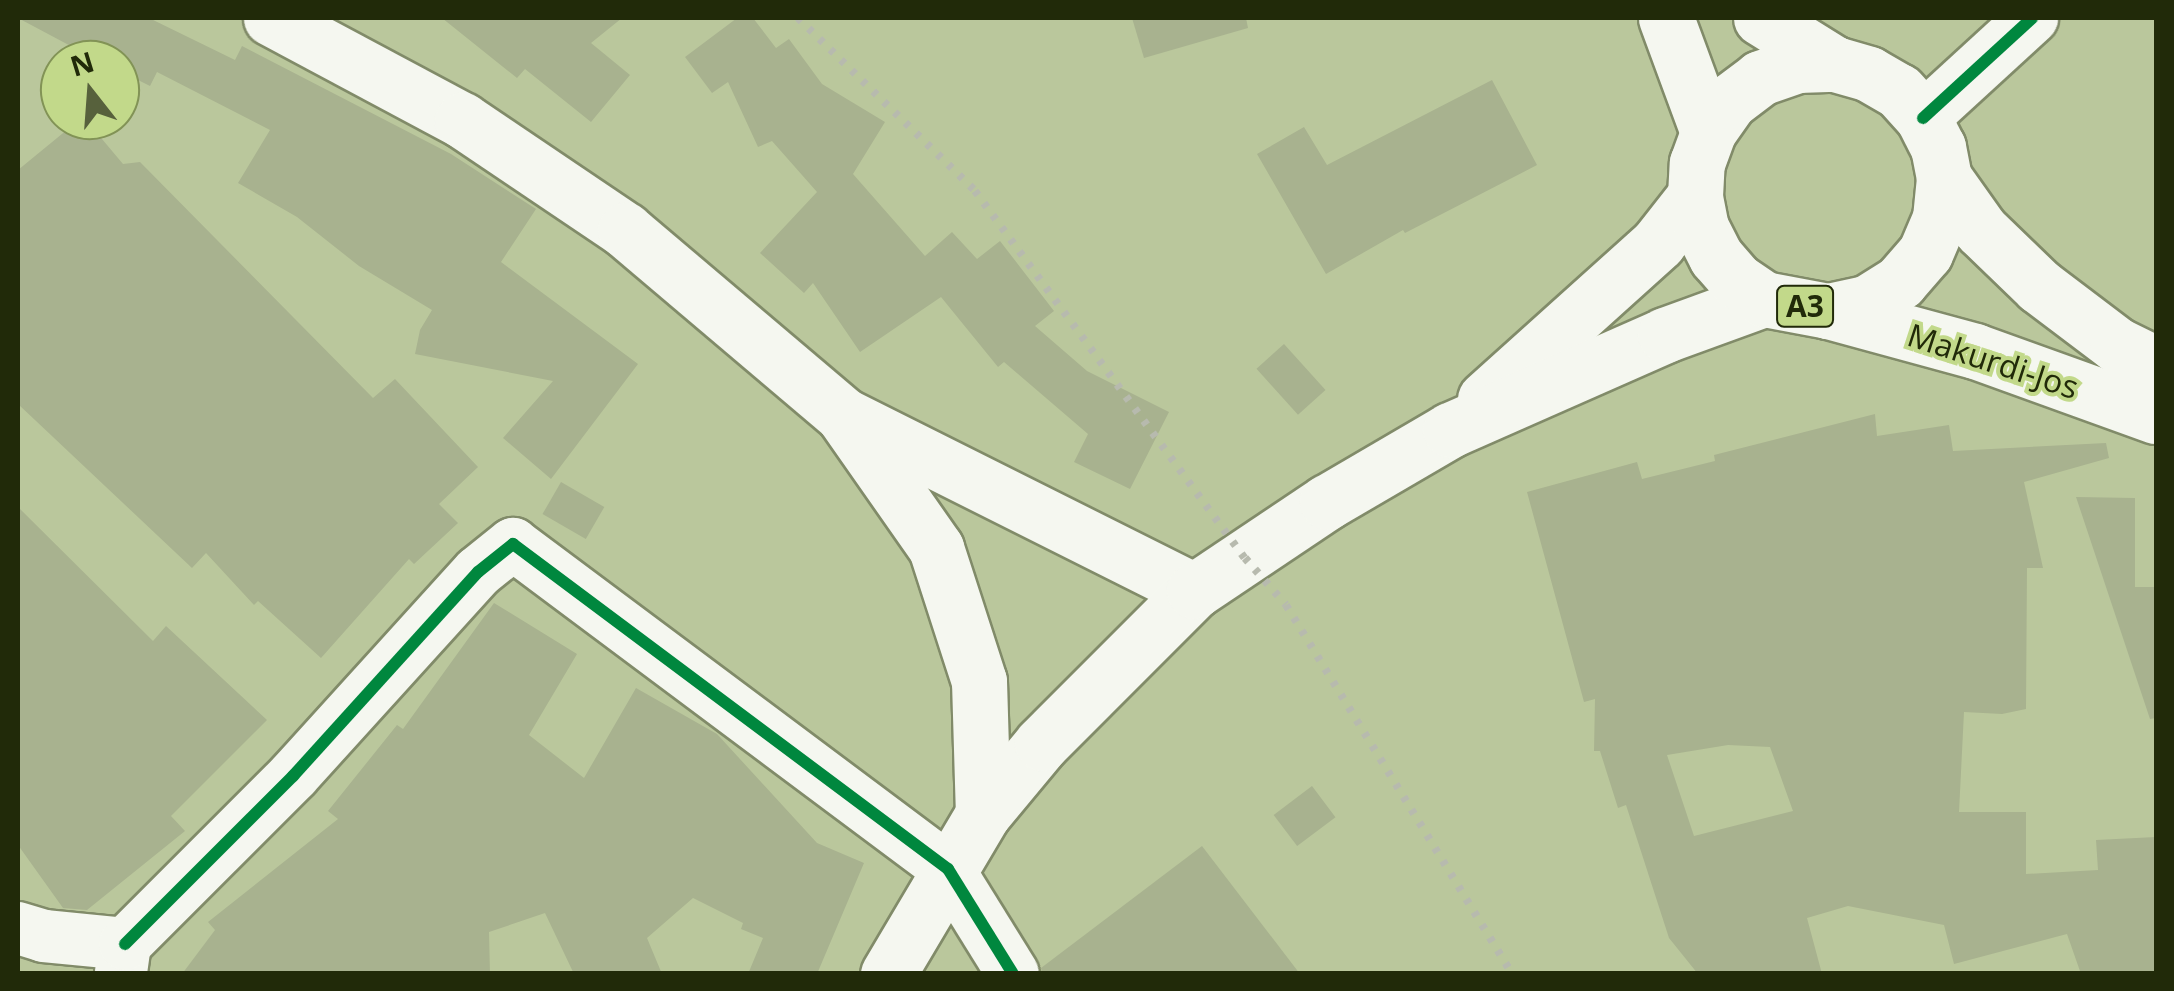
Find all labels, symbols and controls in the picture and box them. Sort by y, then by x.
north arrow [40,40,140,140]
text: N [65,42,98,85]
road number: A3 [1775,281,1835,331]
street label: Makurdi-Jos [1903,315,2083,407]

